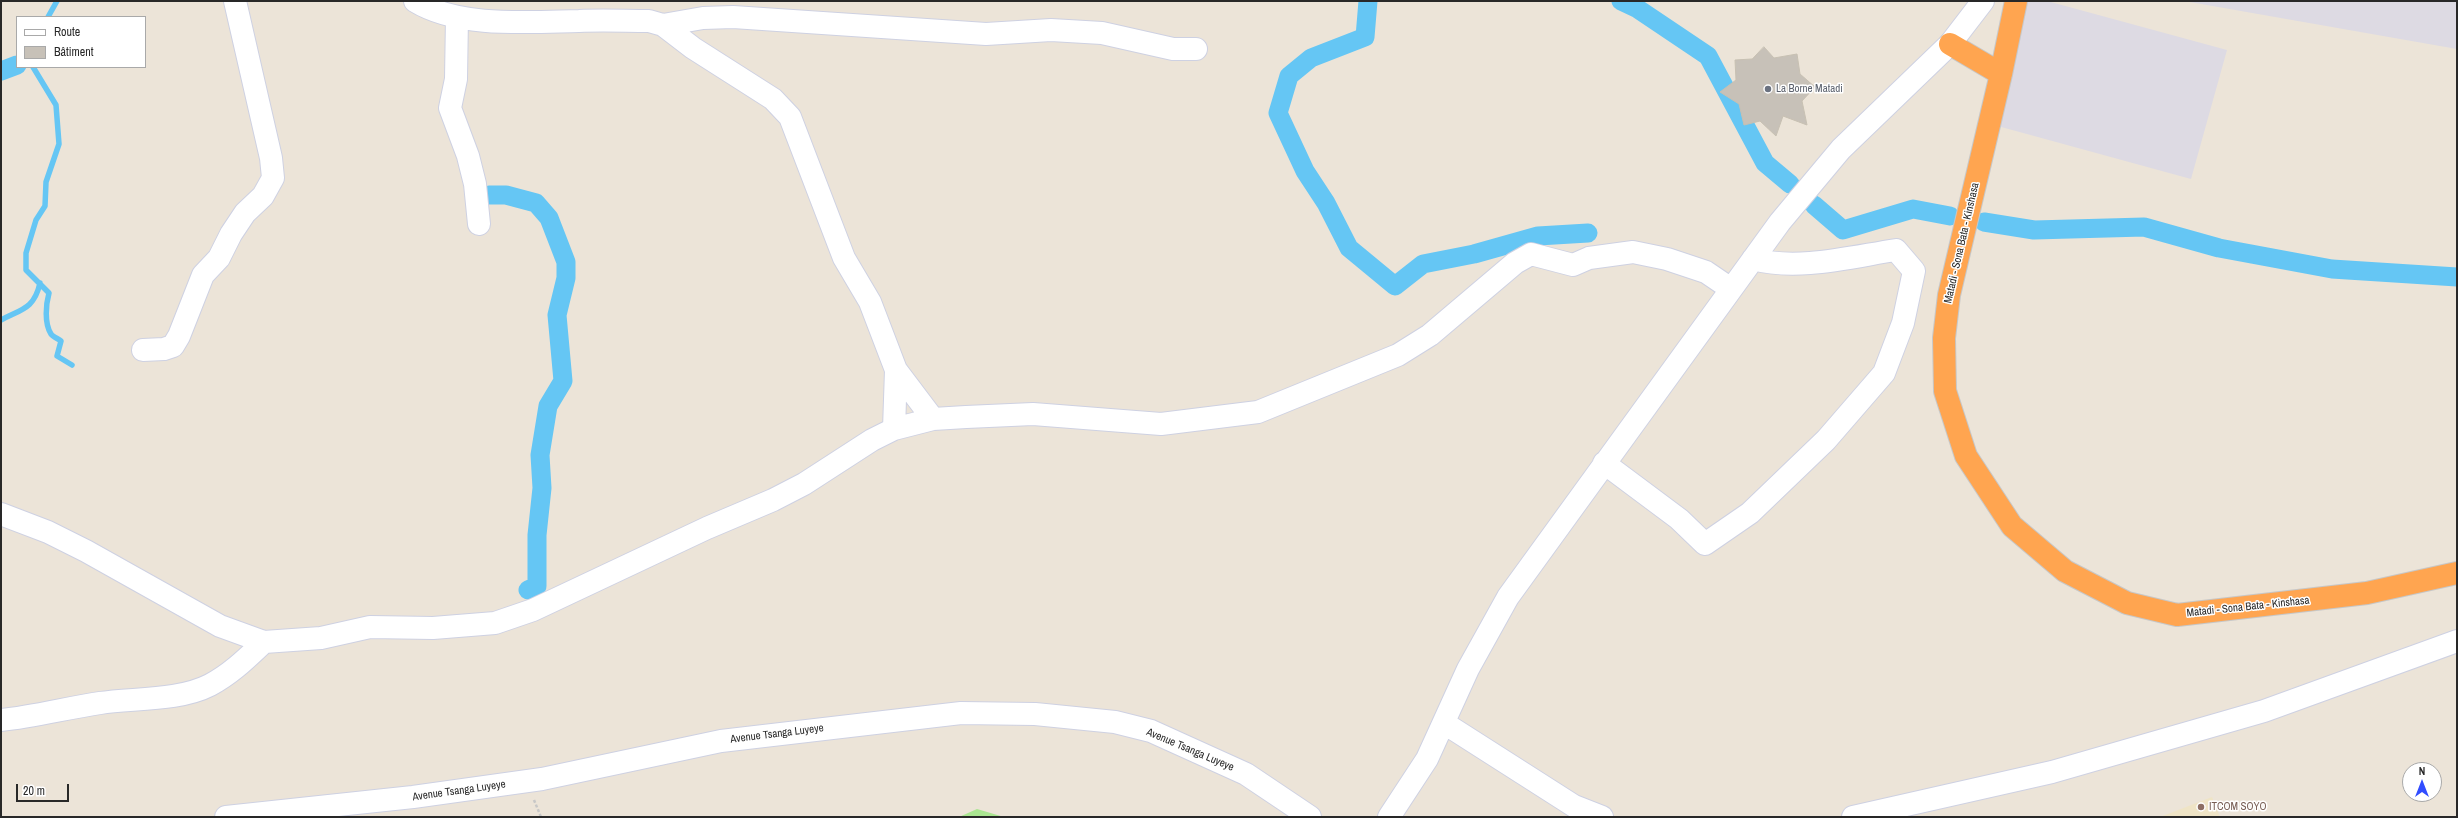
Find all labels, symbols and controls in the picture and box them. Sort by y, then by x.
legend [16,16,146,68]
text: Route [54,24,80,40]
text: Bâtiment [54,44,93,60]
place label: La Borne Matadi [1776,82,1843,96]
marker: La Borne Matadi [1763,84,1773,94]
street label: Matadi - Sona Bata - Kinshasa [1942,181,1982,305]
street label: Matadi - Sona Bata - Kinshasa [2186,594,2310,620]
street label: Avenue Tsanga Luyeye [730,722,824,746]
street label: Avenue Tsanga Luyeye [1144,726,1236,774]
north arrow [2402,762,2442,802]
text: N [2419,764,2425,778]
scale bar [18,776,71,802]
street label: Avenue Tsanga Luyeye [412,778,506,804]
text: 20 m [23,783,45,799]
place label: ITCOM SOYO [2209,800,2267,814]
marker: ITCOM SOYO [2196,802,2206,812]

